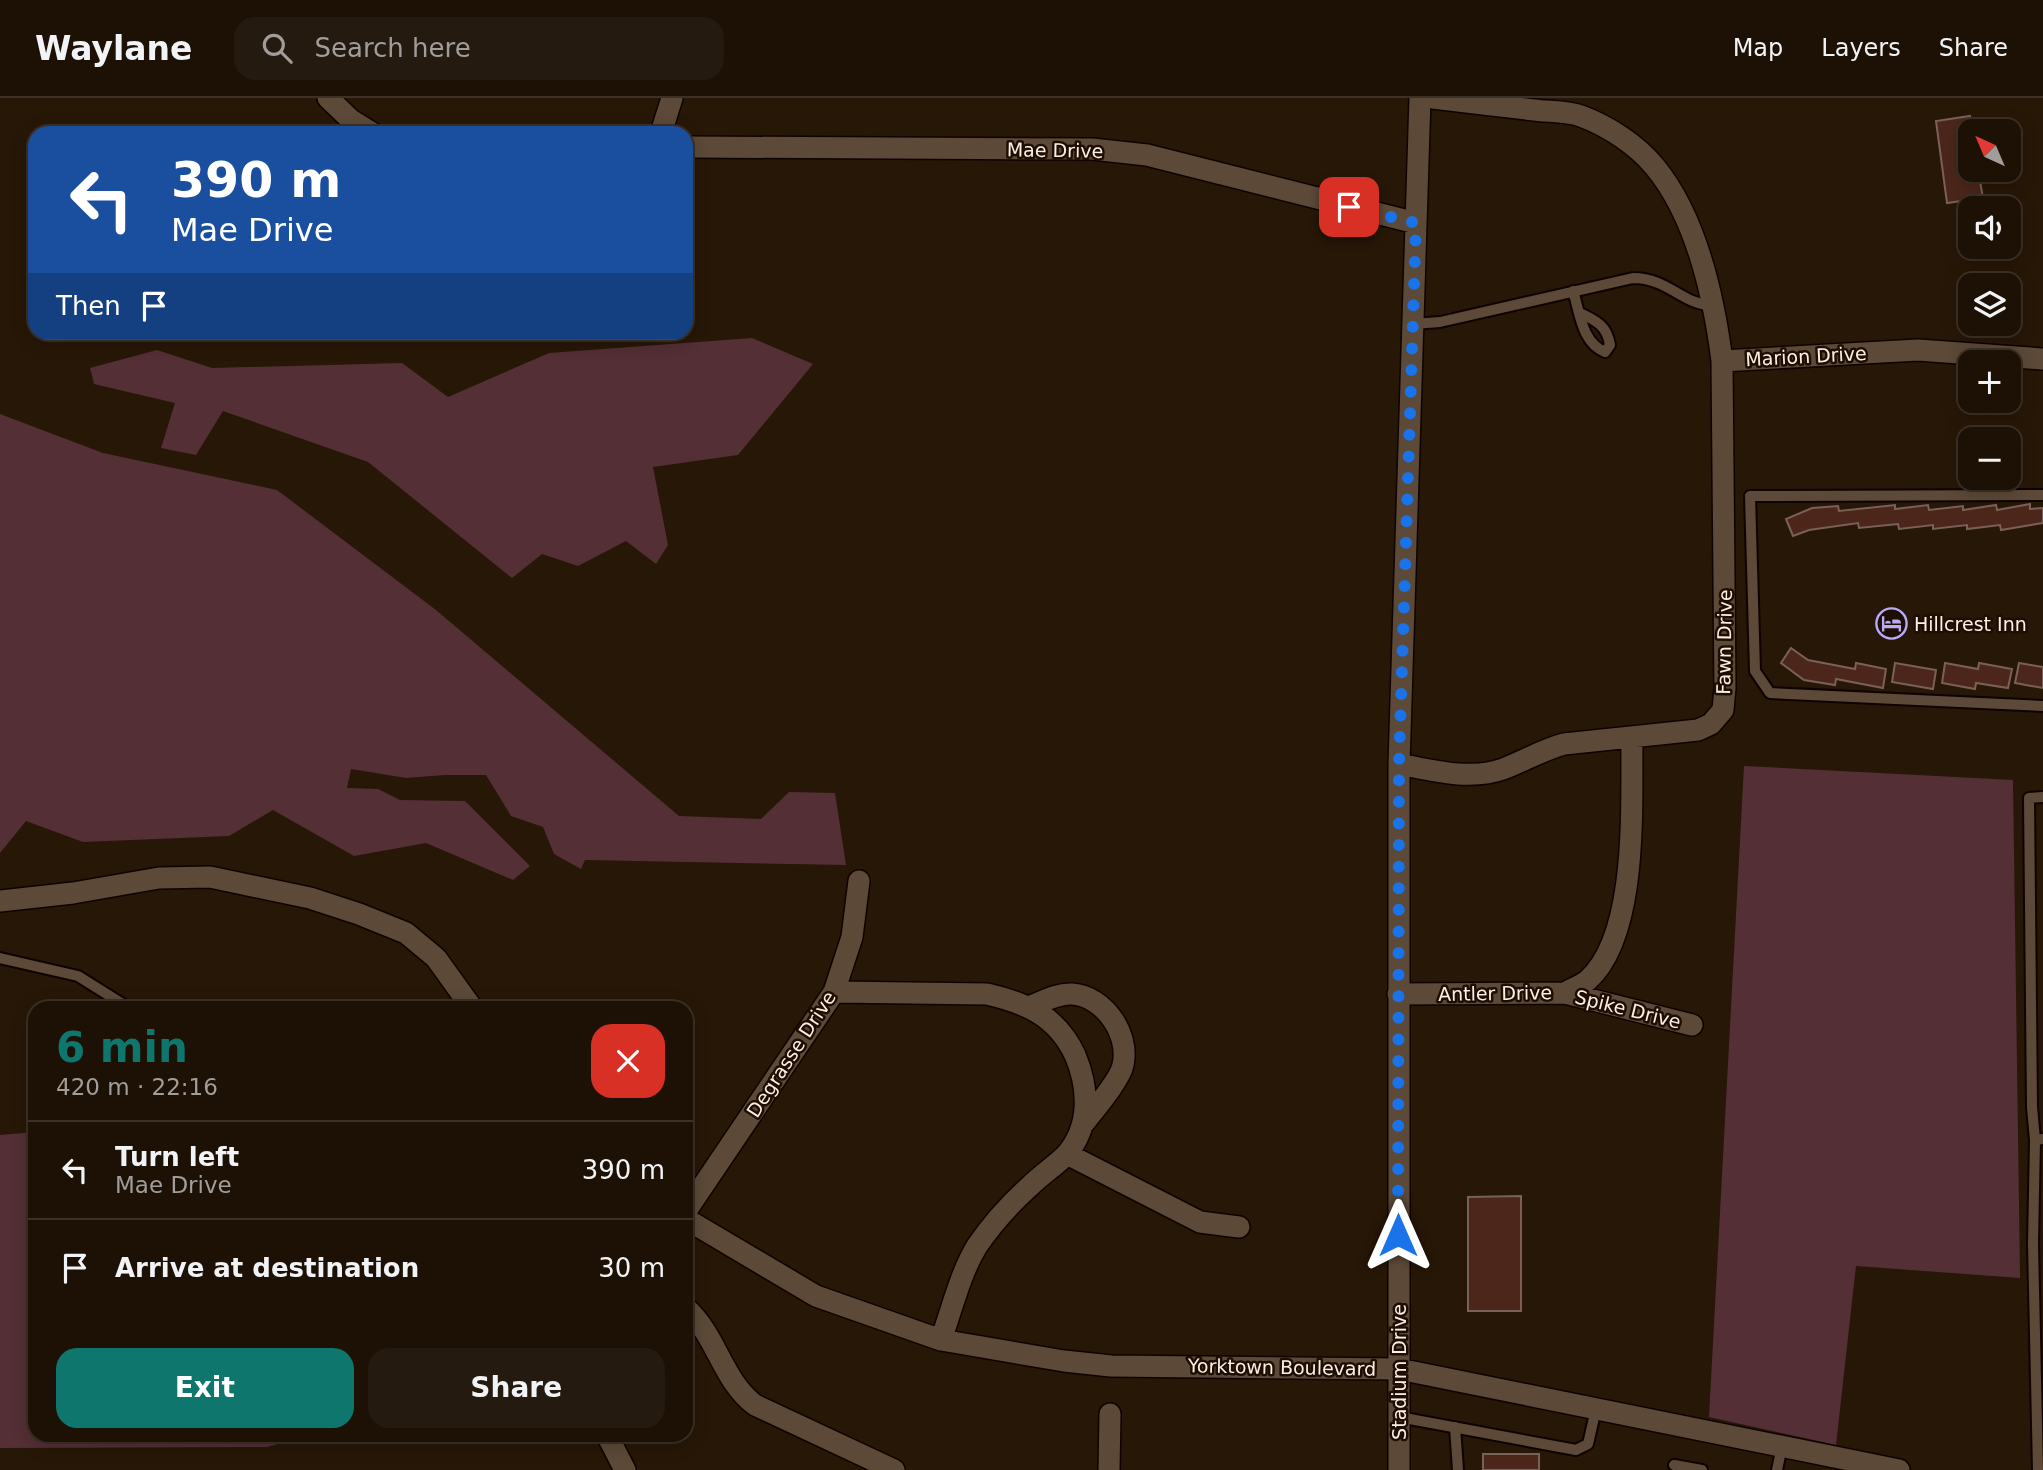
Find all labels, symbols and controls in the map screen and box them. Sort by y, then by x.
search box [234,17,724,80]
text: Waylane [35,29,192,68]
icon: search [258,29,296,67]
text: Search here [314,33,471,63]
text: Map [1733,34,1783,62]
text: Layers [1821,34,1901,62]
text: Share [1939,34,2008,62]
north arrow [1958,119,2021,182]
map controls [1958,119,2021,490]
street label: Mae Drive [1007,138,1103,162]
text: 390 m [171,152,341,209]
icon: left [56,154,147,245]
pin [1319,177,1379,237]
icon: arrive [1330,188,1368,226]
button: sound [1958,196,2021,259]
text: Mae Drive [171,211,333,249]
button: layers [1958,273,2021,336]
icon: arrive [135,287,173,325]
text: Then [56,291,121,321]
street label: Marion Drive [1745,342,1867,370]
button: + [1958,350,2021,413]
button: − [1958,427,2021,490]
street label: Fawn Drive [1712,589,1736,695]
hotel icon: Hillcrest Inn [1874,607,1908,641]
place label: Hillcrest Inn [1914,613,2027,635]
street label: Antler Drive [1438,981,1552,1005]
street label: Spike Drive [1573,985,1683,1033]
street label: Degrasse Drive [742,987,840,1121]
text: 6 min [56,1023,188,1072]
button: close [591,1024,665,1098]
text: 420 m · 22:16 [56,1074,218,1100]
text: Turn left [115,1142,239,1172]
icon: left [56,1151,94,1189]
text: 390 m [582,1155,665,1185]
text: Mae Drive [115,1172,232,1198]
position arrow [1361,1198,1435,1272]
icon: arrive [56,1249,94,1287]
text: Arrive at destination [115,1253,419,1283]
text: 30 m [598,1253,665,1283]
street label: Stadium Drive [1388,1304,1410,1440]
button: Exit [56,1348,354,1428]
button: Share [368,1348,665,1428]
street label: Yorktown Boulevard [1187,1354,1376,1380]

